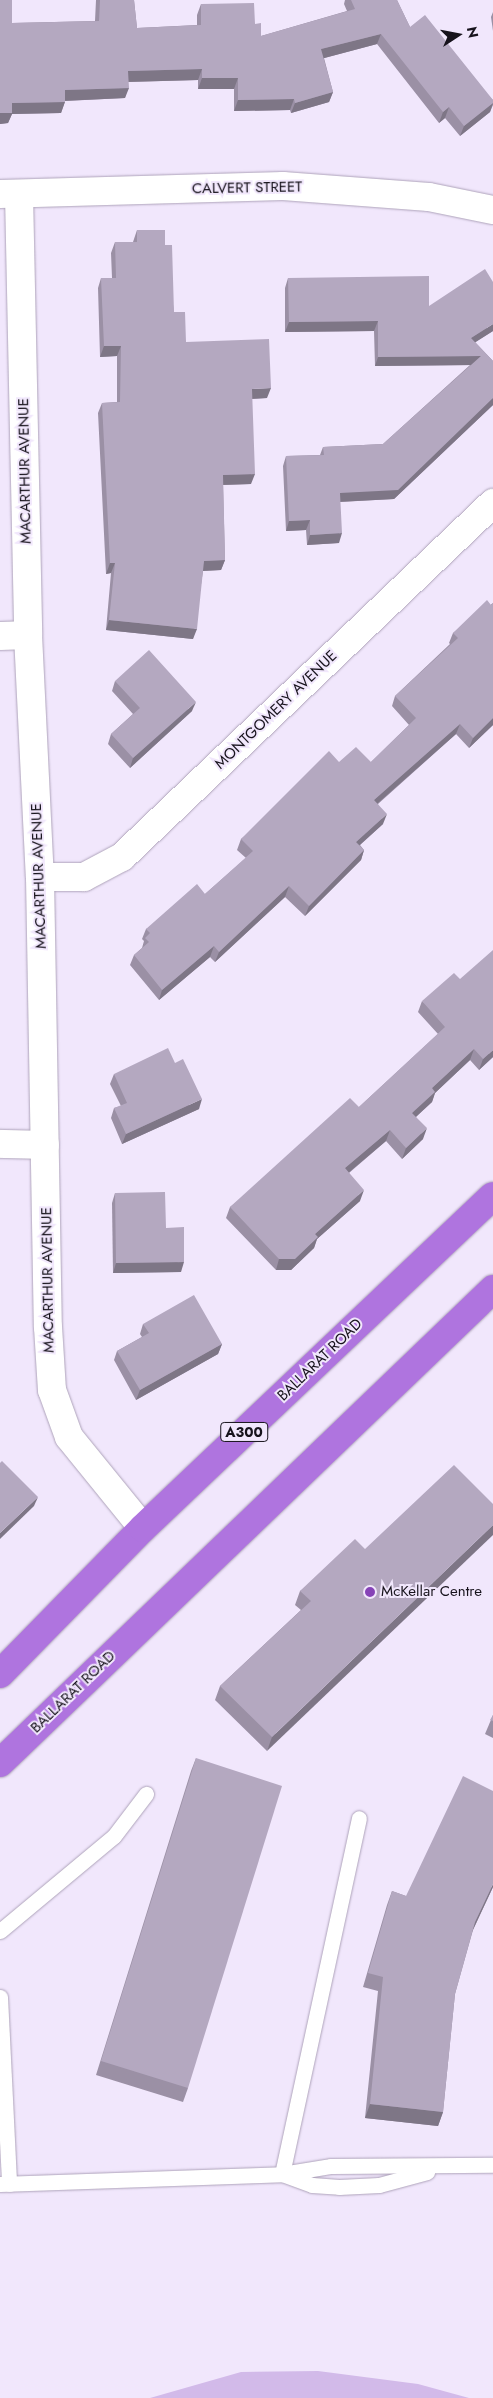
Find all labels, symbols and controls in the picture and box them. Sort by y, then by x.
north arrow [433,10,483,60]
text: N [462,25,484,40]
street label: CALVERT STREET [192,178,302,198]
street label: MACARTHUR AVENUE [15,398,35,544]
street label: MONTGOMERY AVENUE [211,647,341,773]
street label: MACARTHUR AVENUE [27,803,51,949]
street label: MACARTHUR AVENUE [38,1207,58,1353]
street label: BALLARAT ROAD [274,1315,366,1405]
road number: A300 [219,1420,269,1444]
place label: McKellar Centre [381,1583,482,1601]
marker: McKellar Centre [363,1585,377,1599]
street label: BALLARAT ROAD [27,1647,119,1737]

